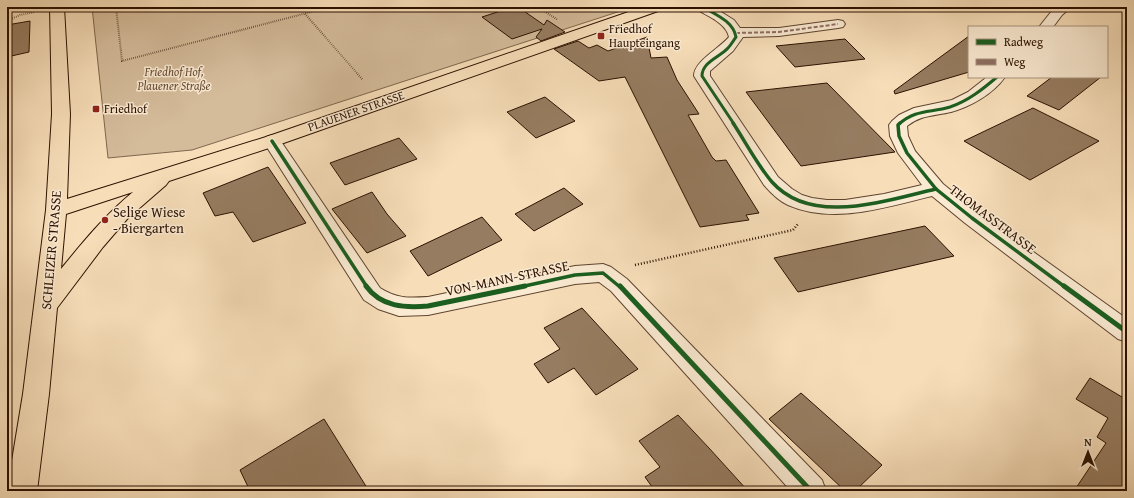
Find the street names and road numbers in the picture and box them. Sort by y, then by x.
street label: PLAUENER STRASSE [305,86,406,135]
street label: THOMASSTRASSE [945,180,1041,258]
street label: SCHLEIZER STRASSE [36,190,66,310]
street label: VON-MANN-STRASSE [443,255,571,301]

